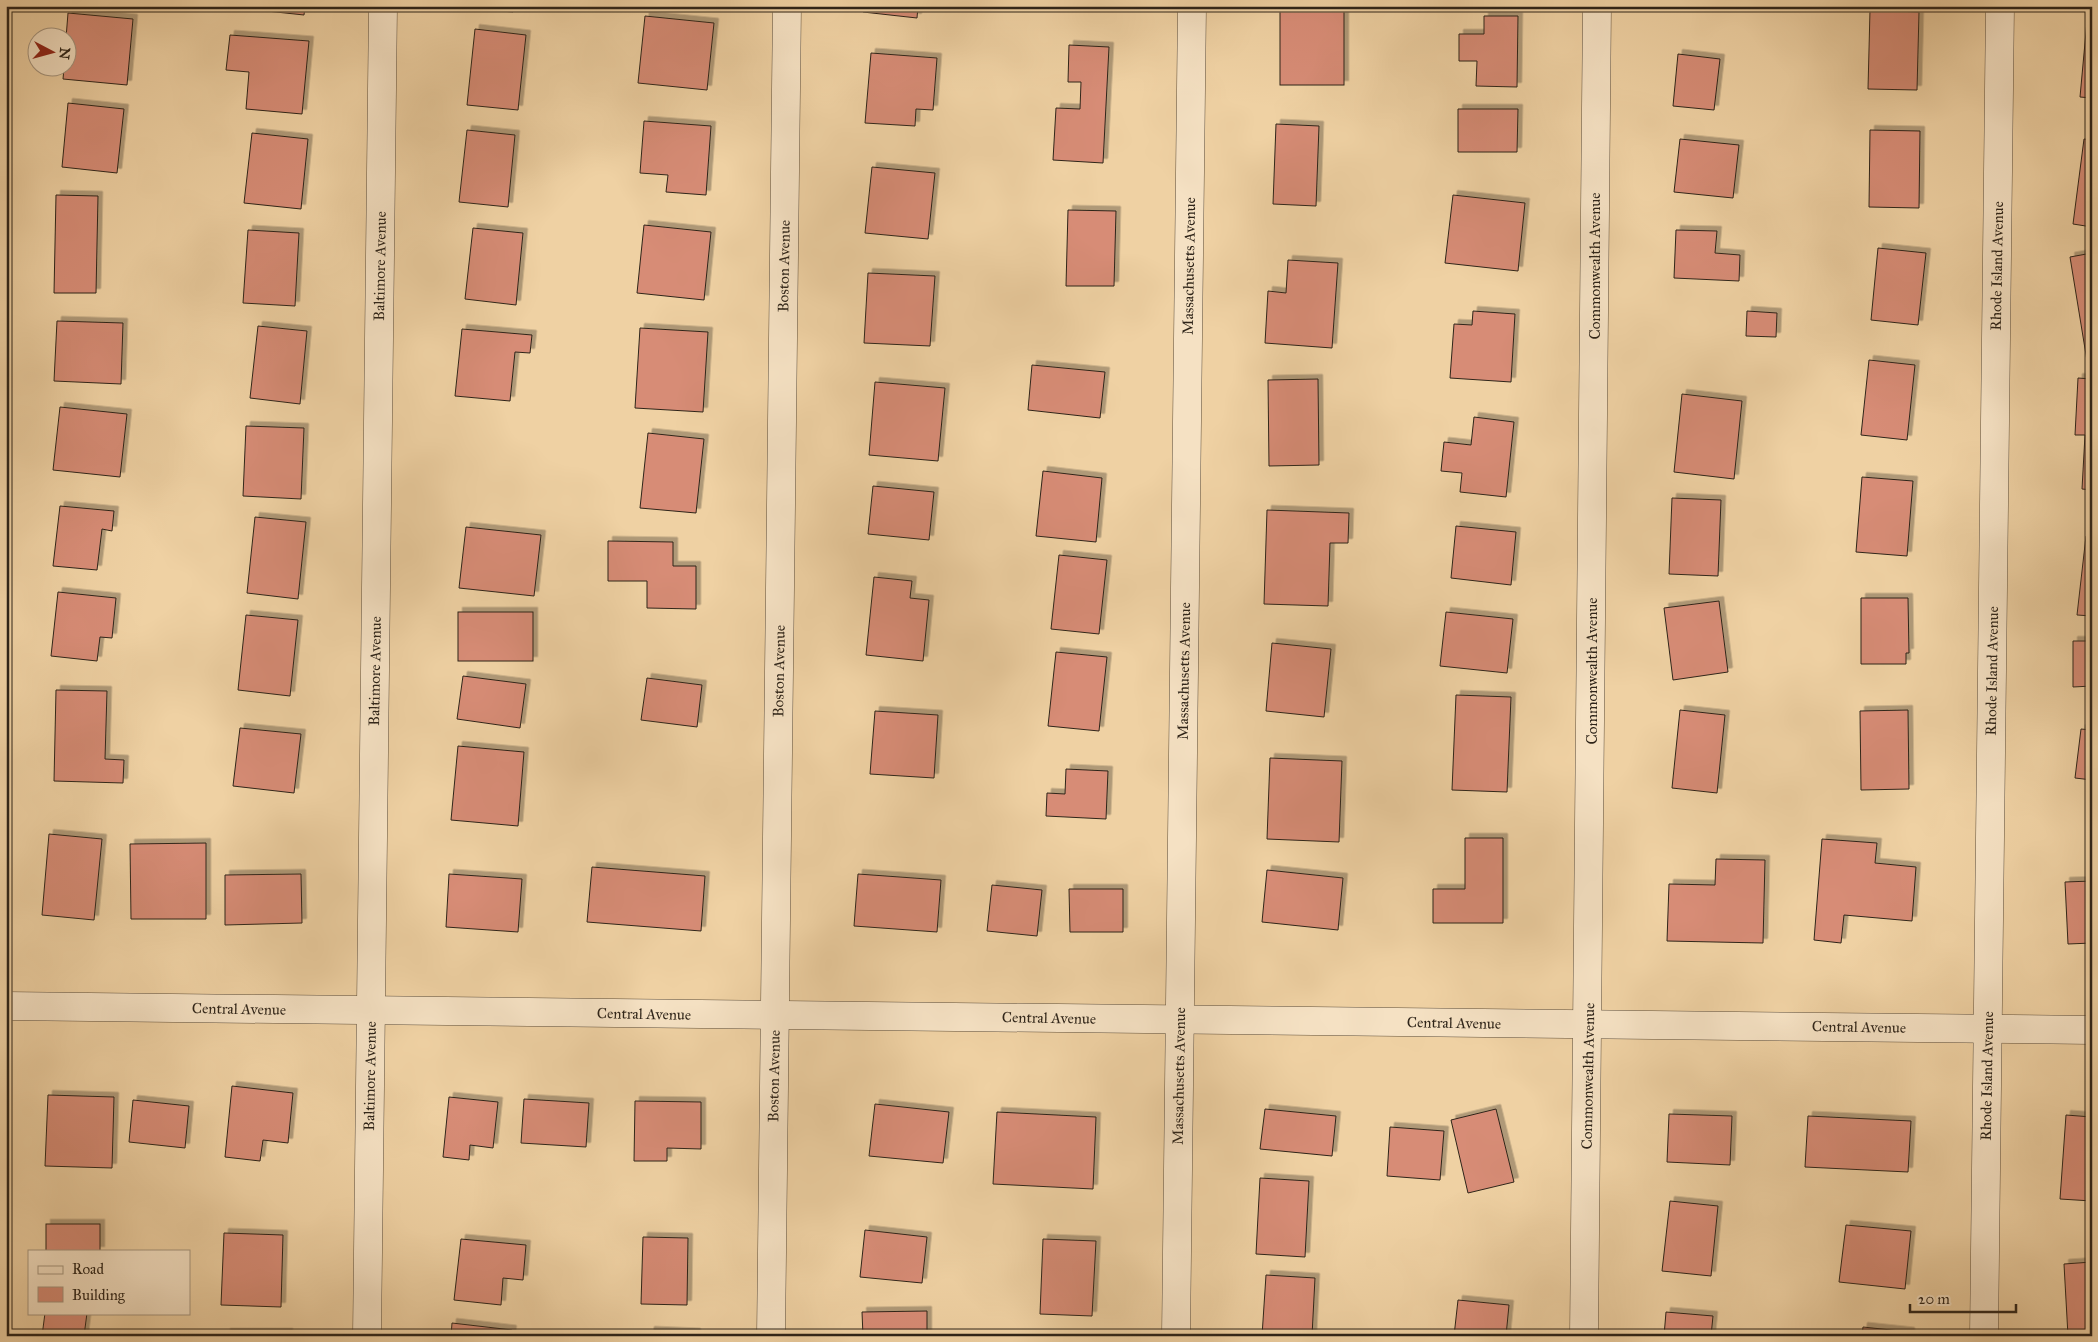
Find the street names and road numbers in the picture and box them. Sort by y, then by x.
street label: Commonwealth Avenue [1586,193,1604,339]
street label: Massachusetts Avenue [1179,197,1199,335]
street label: Rhode Island Avenue [1987,201,2007,331]
street label: Baltimore Avenue [370,211,390,321]
street label: Boston Avenue [774,220,794,312]
street label: Commonwealth Avenue [1583,598,1601,744]
street label: Massachusetts Avenue [1174,602,1194,740]
street label: Rhode Island Avenue [1982,606,2002,736]
street label: Baltimore Avenue [365,616,385,726]
street label: Boston Avenue [769,625,789,717]
street label: Central Avenue [192,999,286,1019]
street label: Commonwealth Avenue [1578,1002,1598,1150]
street label: Central Avenue [597,1004,691,1024]
street label: Massachusetts Avenue [1169,1007,1189,1145]
street label: Central Avenue [1002,1008,1096,1028]
street label: Rhode Island Avenue [1977,1011,1997,1141]
street label: Central Avenue [1407,1013,1501,1033]
street label: Central Avenue [1812,1017,1906,1037]
street label: Baltimore Avenue [360,1021,380,1131]
street label: Boston Avenue [764,1030,784,1122]

